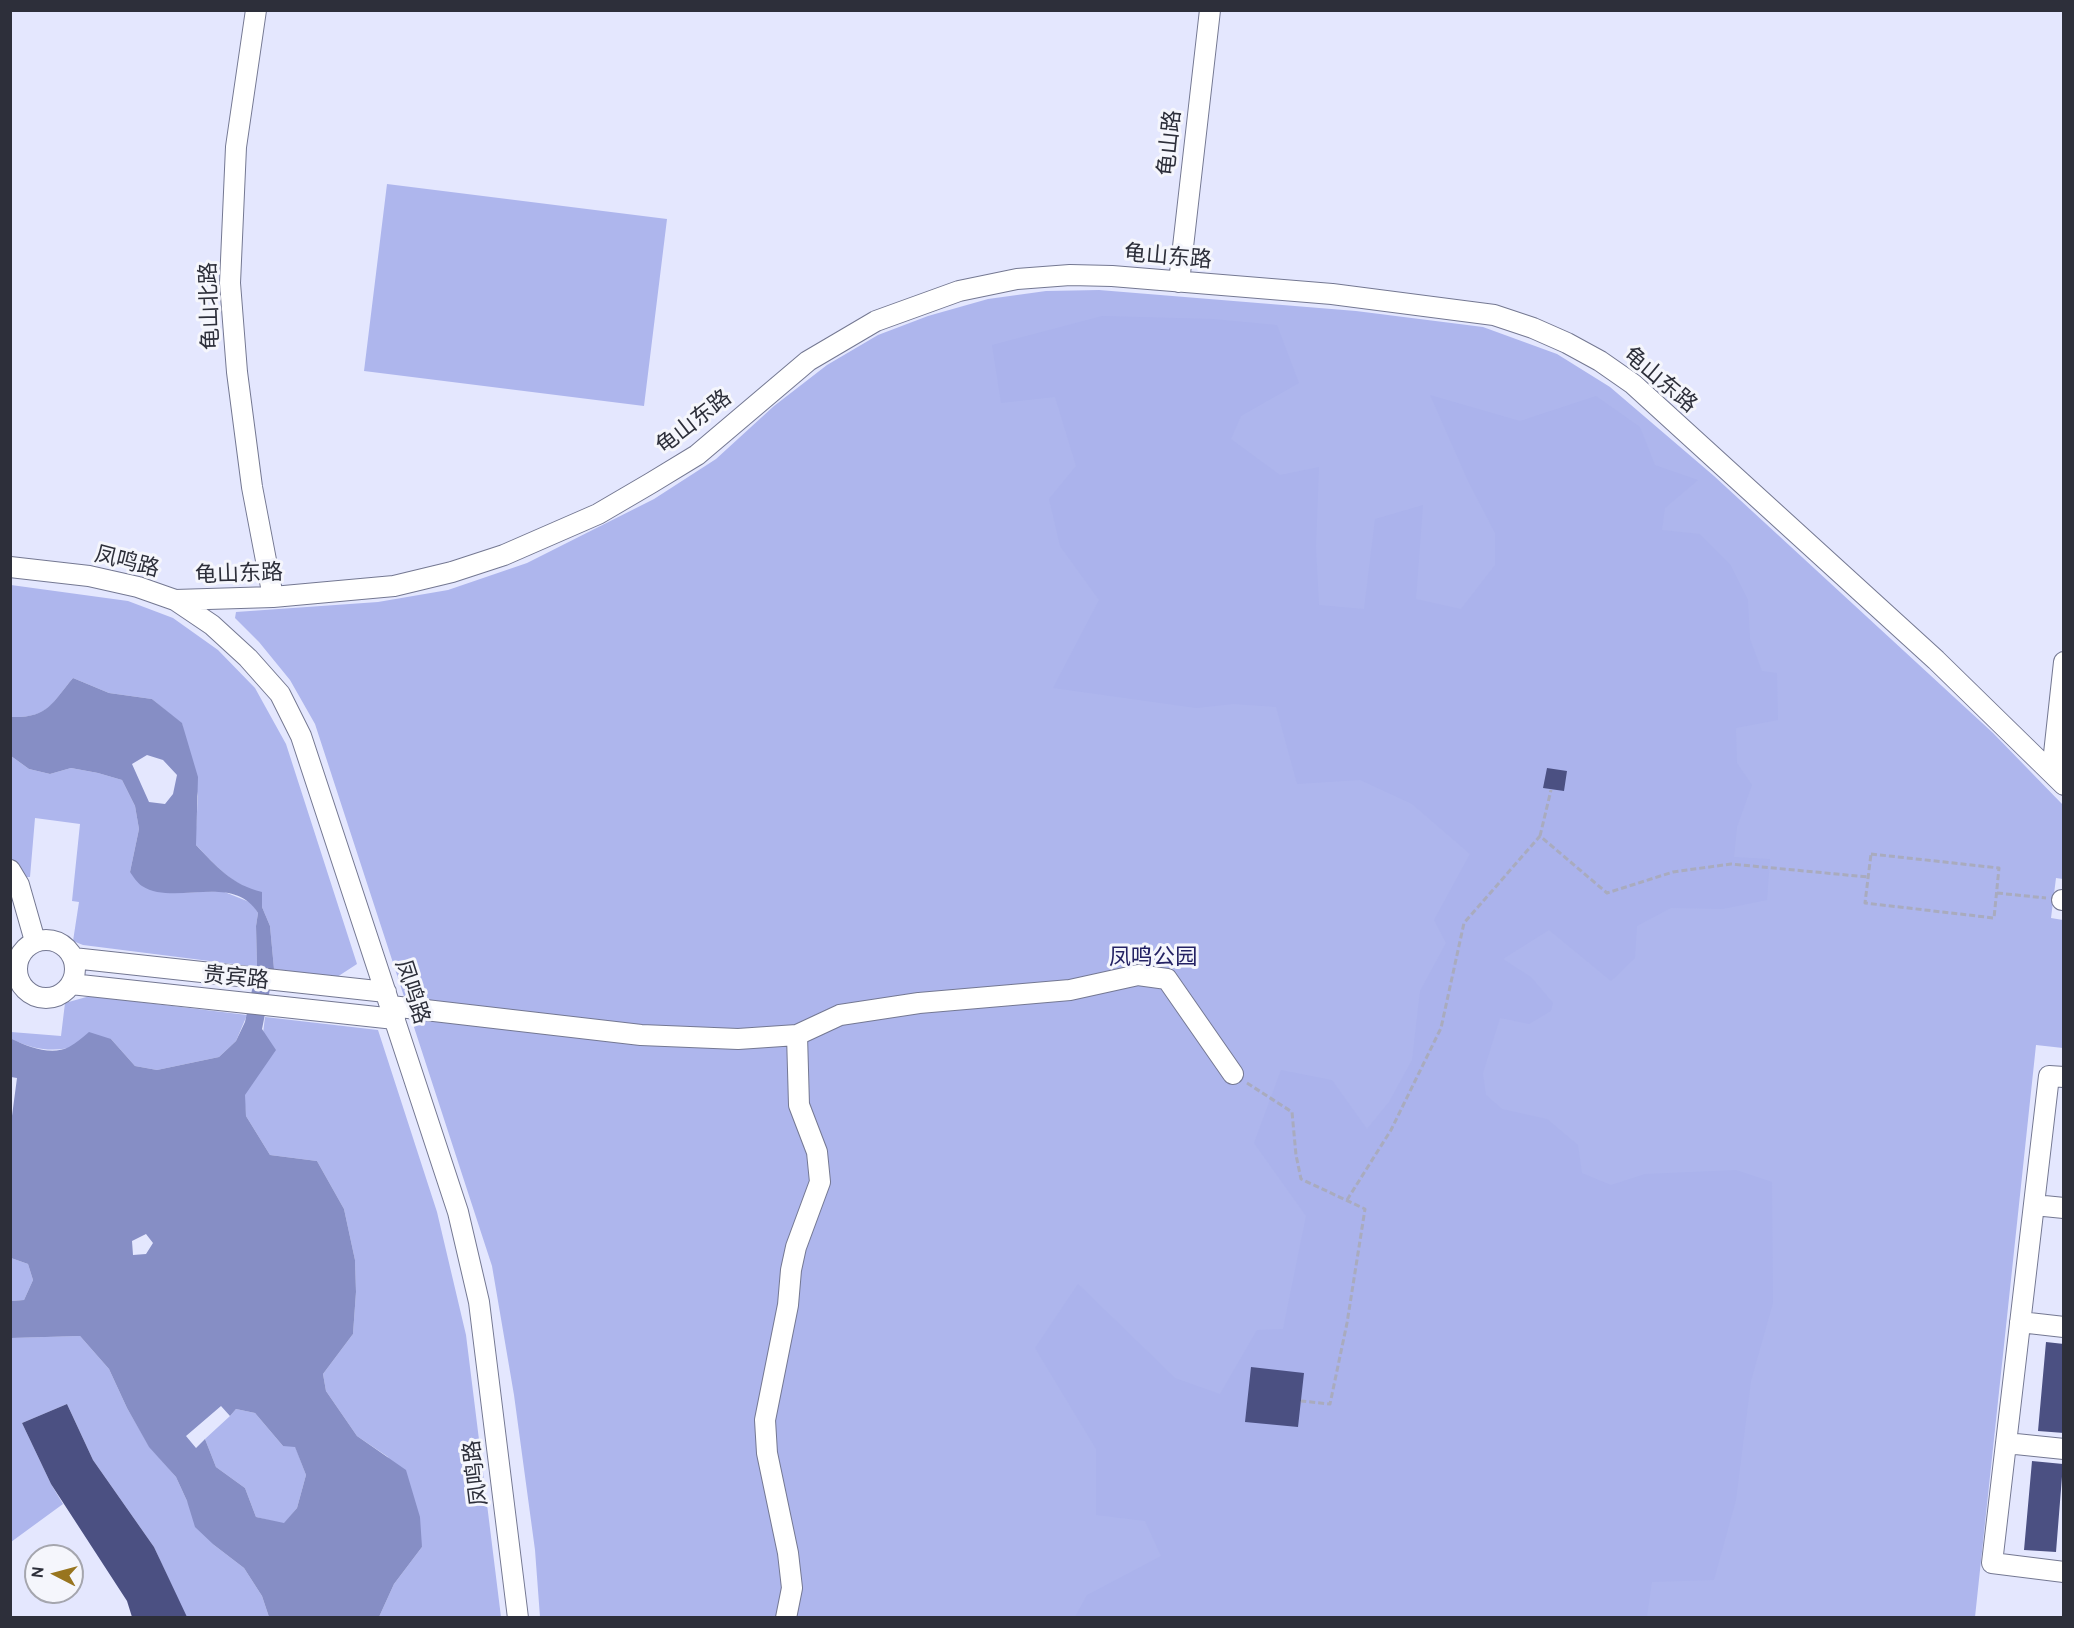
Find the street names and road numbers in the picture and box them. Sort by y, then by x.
street label: 龟山路 [1153,109,1187,177]
street label: 龟山东路 [1123,240,1213,274]
street label: 龟山北路 [195,262,225,350]
street label: 龟山东路 [1618,342,1702,418]
street label: 龟山东路 [651,385,737,459]
street label: 凤鸣路 [92,541,162,583]
street label: 龟山东路 [195,559,283,589]
street label: 凤鸣路 [389,957,435,1027]
street label: 贵宾路 [202,961,270,995]
street label: 凤鸣路 [459,1439,493,1507]

